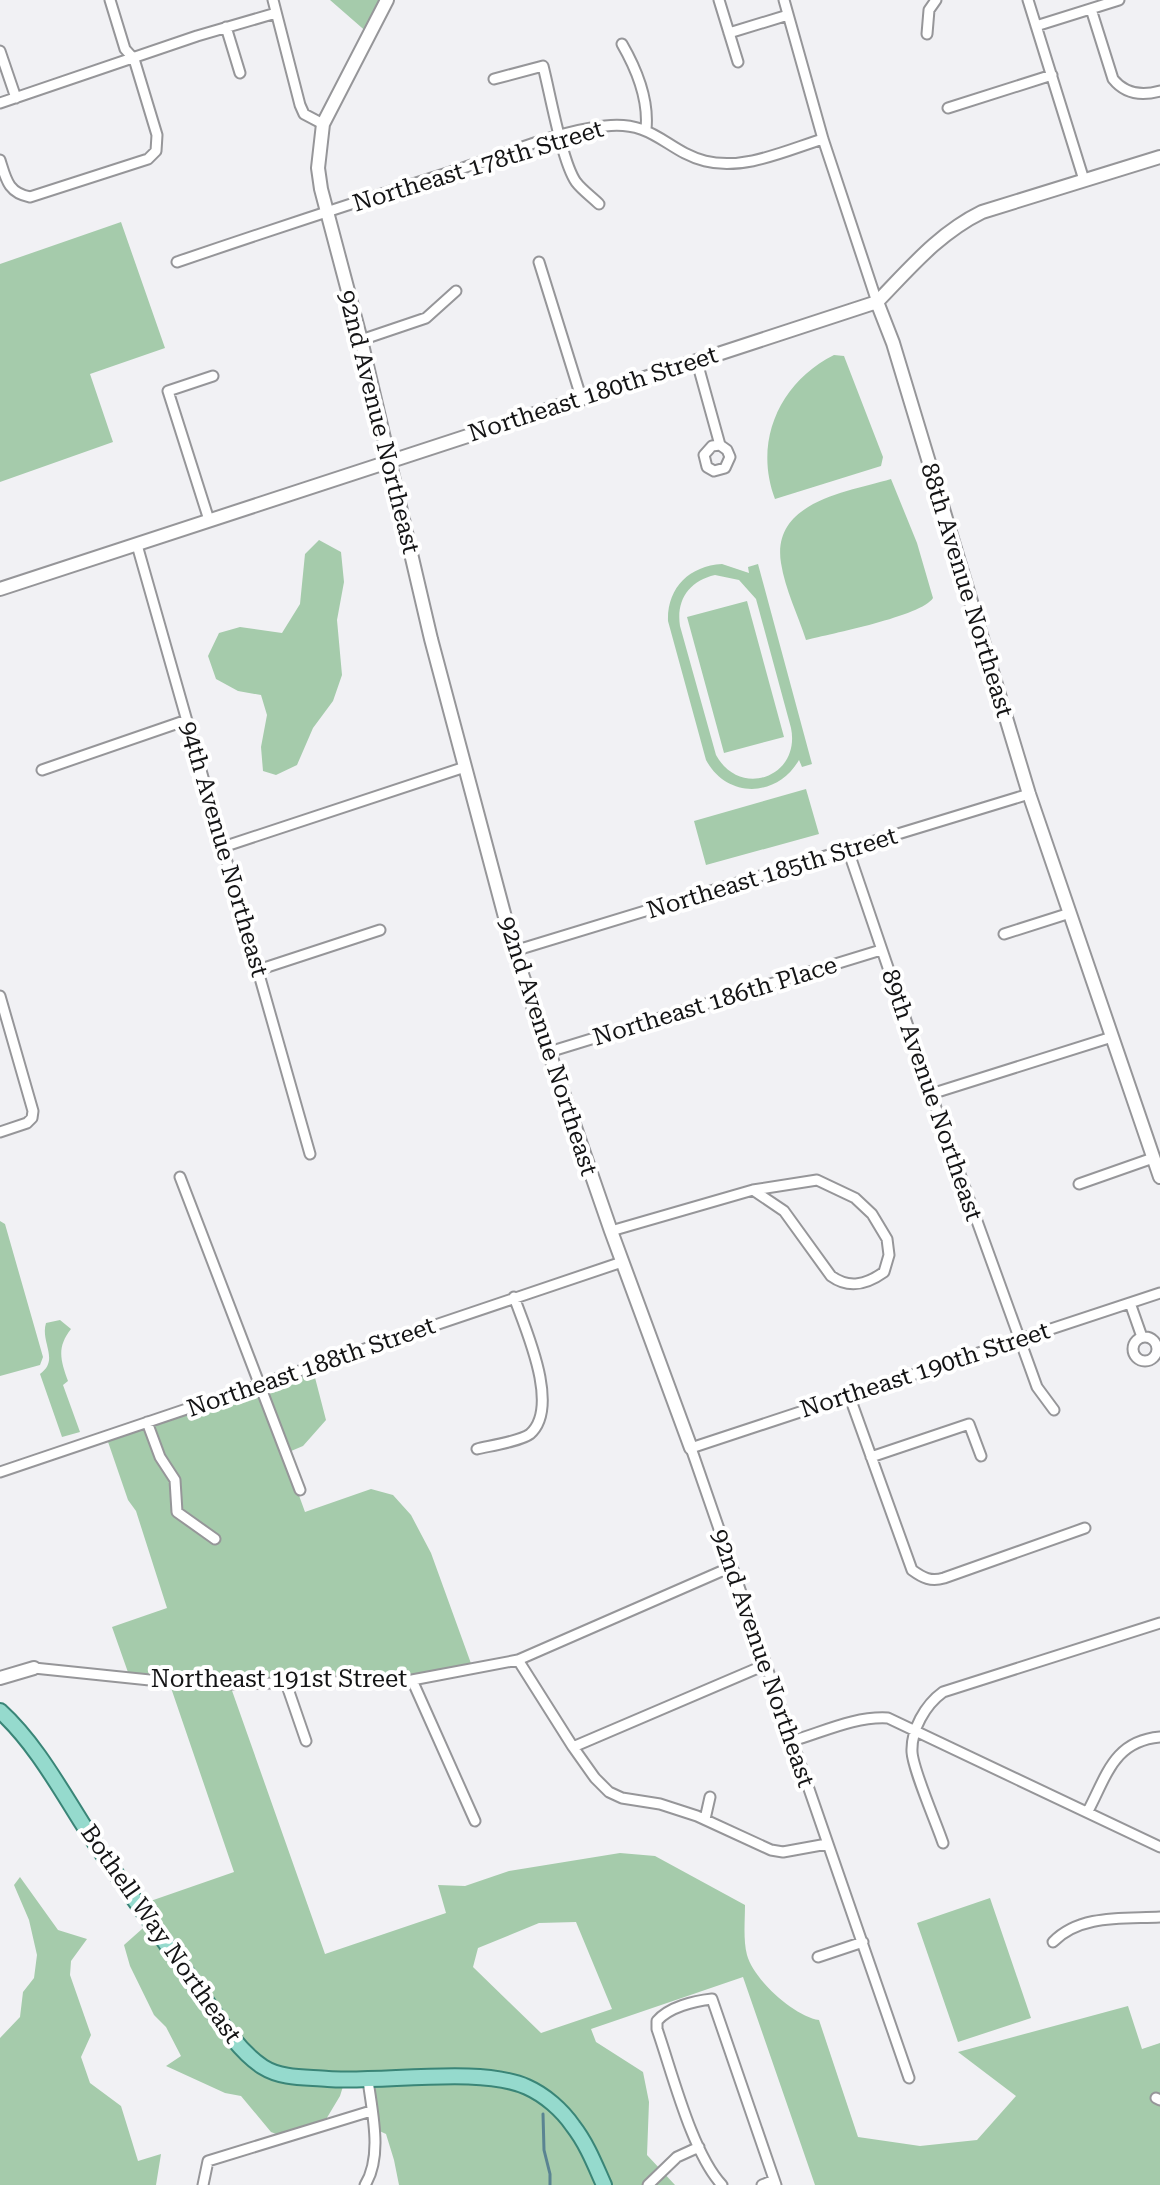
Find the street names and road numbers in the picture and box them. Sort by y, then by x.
street label: Northeast 178th Street [349,115,607,217]
street label: 92nd Avenue Northeast [333,287,425,557]
street label: Northeast 180th Street [465,340,721,448]
street label: 88th Avenue Northeast [915,460,1019,721]
street label: 94th Avenue Northeast [174,718,274,980]
street label: Northeast 185th Street [643,822,901,924]
street label: 92nd Avenue Northeast [493,913,603,1179]
street label: Northeast 186th Place [590,951,840,1051]
street label: 89th Avenue Northeast [876,965,988,1225]
street label: Northeast 188th Street [183,1311,439,1423]
street label: Northeast 190th Street [797,1316,1053,1424]
street label: 92nd Avenue Northeast [706,1525,820,1791]
street label: Northeast 191st Street [151,1665,407,1693]
street label: Bothell Way Northeast [75,1819,247,2049]

